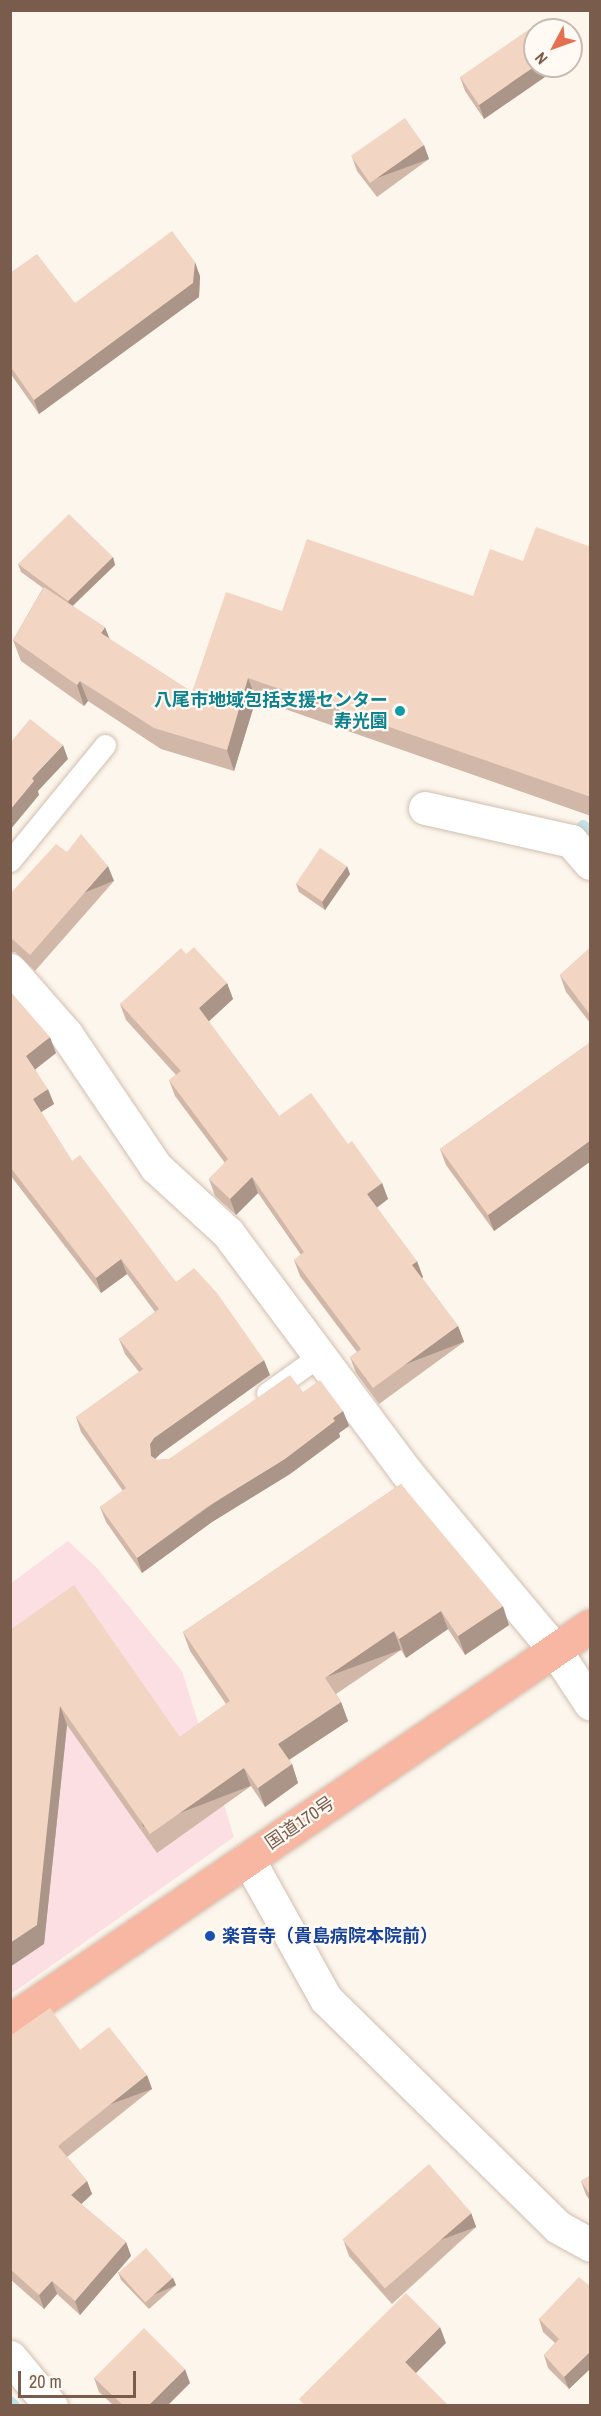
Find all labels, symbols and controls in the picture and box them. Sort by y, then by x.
north arrow [523,18,583,78]
text: N [530,48,552,69]
place label: 八尾市地域包括支援センター 寿光園 [154,690,388,732]
marker: 八尾市地域包括支援センター 寿光園 [393,704,407,718]
street label: 国道170号 [261,1792,339,1854]
place label: 楽音寺（貴島病院本院前） [222,1925,438,1947]
marker: 楽音寺（貴島病院本院前） [203,1929,217,1943]
scale bar [21,2359,140,2397]
text: 20 m [29,2369,62,2394]

